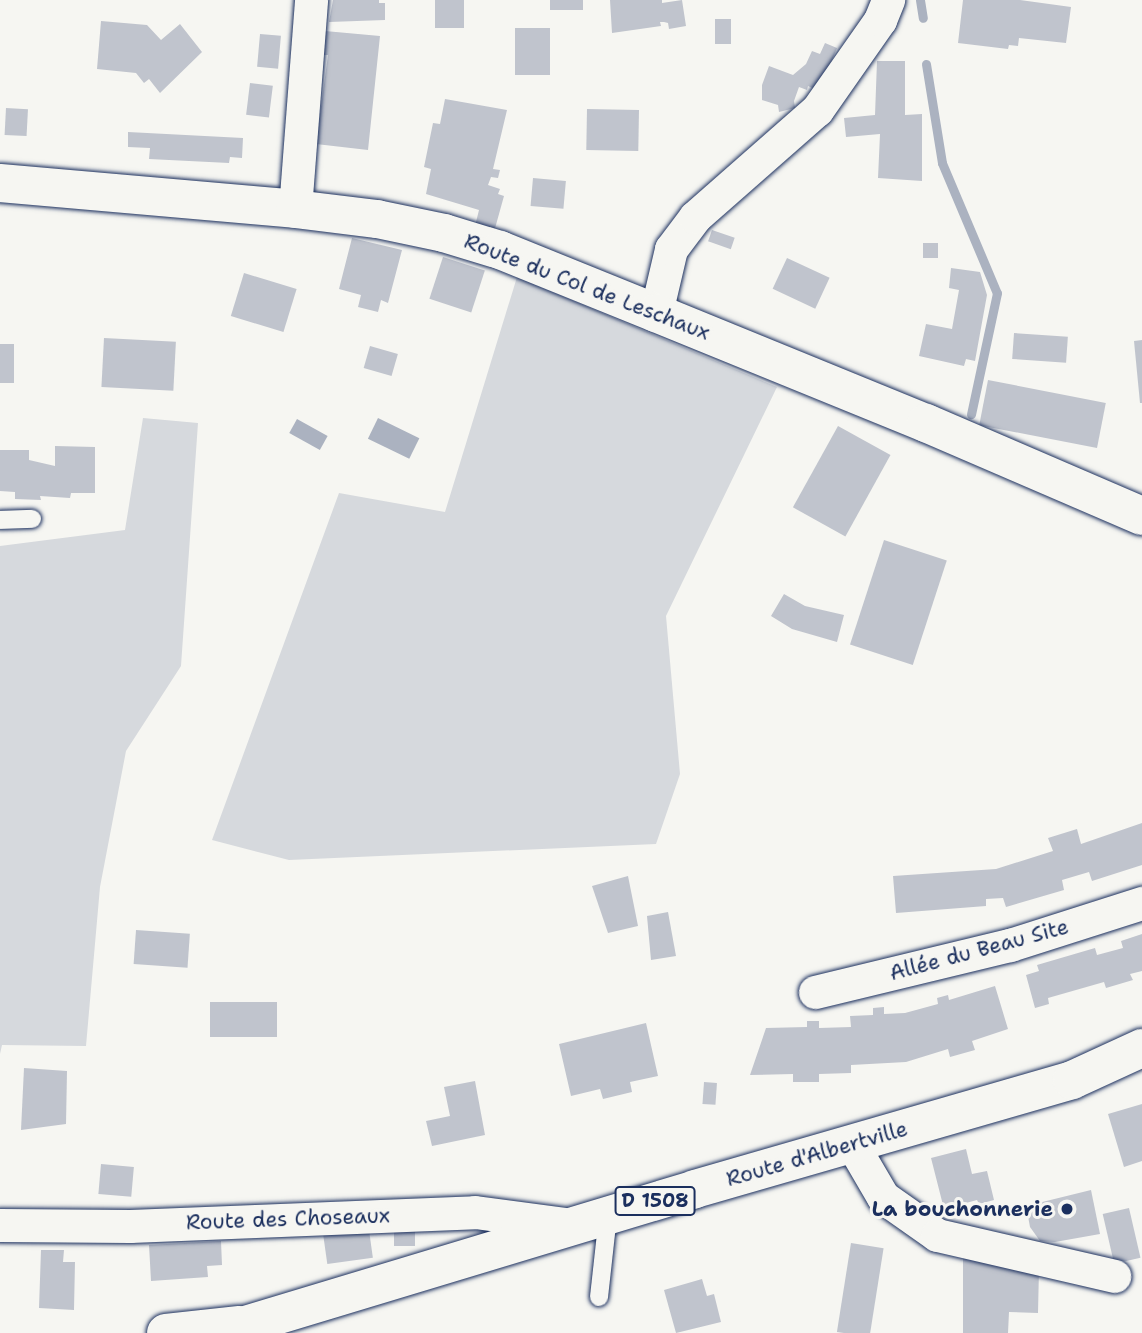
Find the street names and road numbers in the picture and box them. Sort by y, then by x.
street label: Route du Col de Leschaux [461,228,713,346]
street label: Allée du Beau Site [887,914,1071,986]
street label: Route d'Albertville [723,1116,911,1192]
road number: D 1508 [613,1186,697,1217]
street label: Route des Choseaux [186,1203,390,1235]

